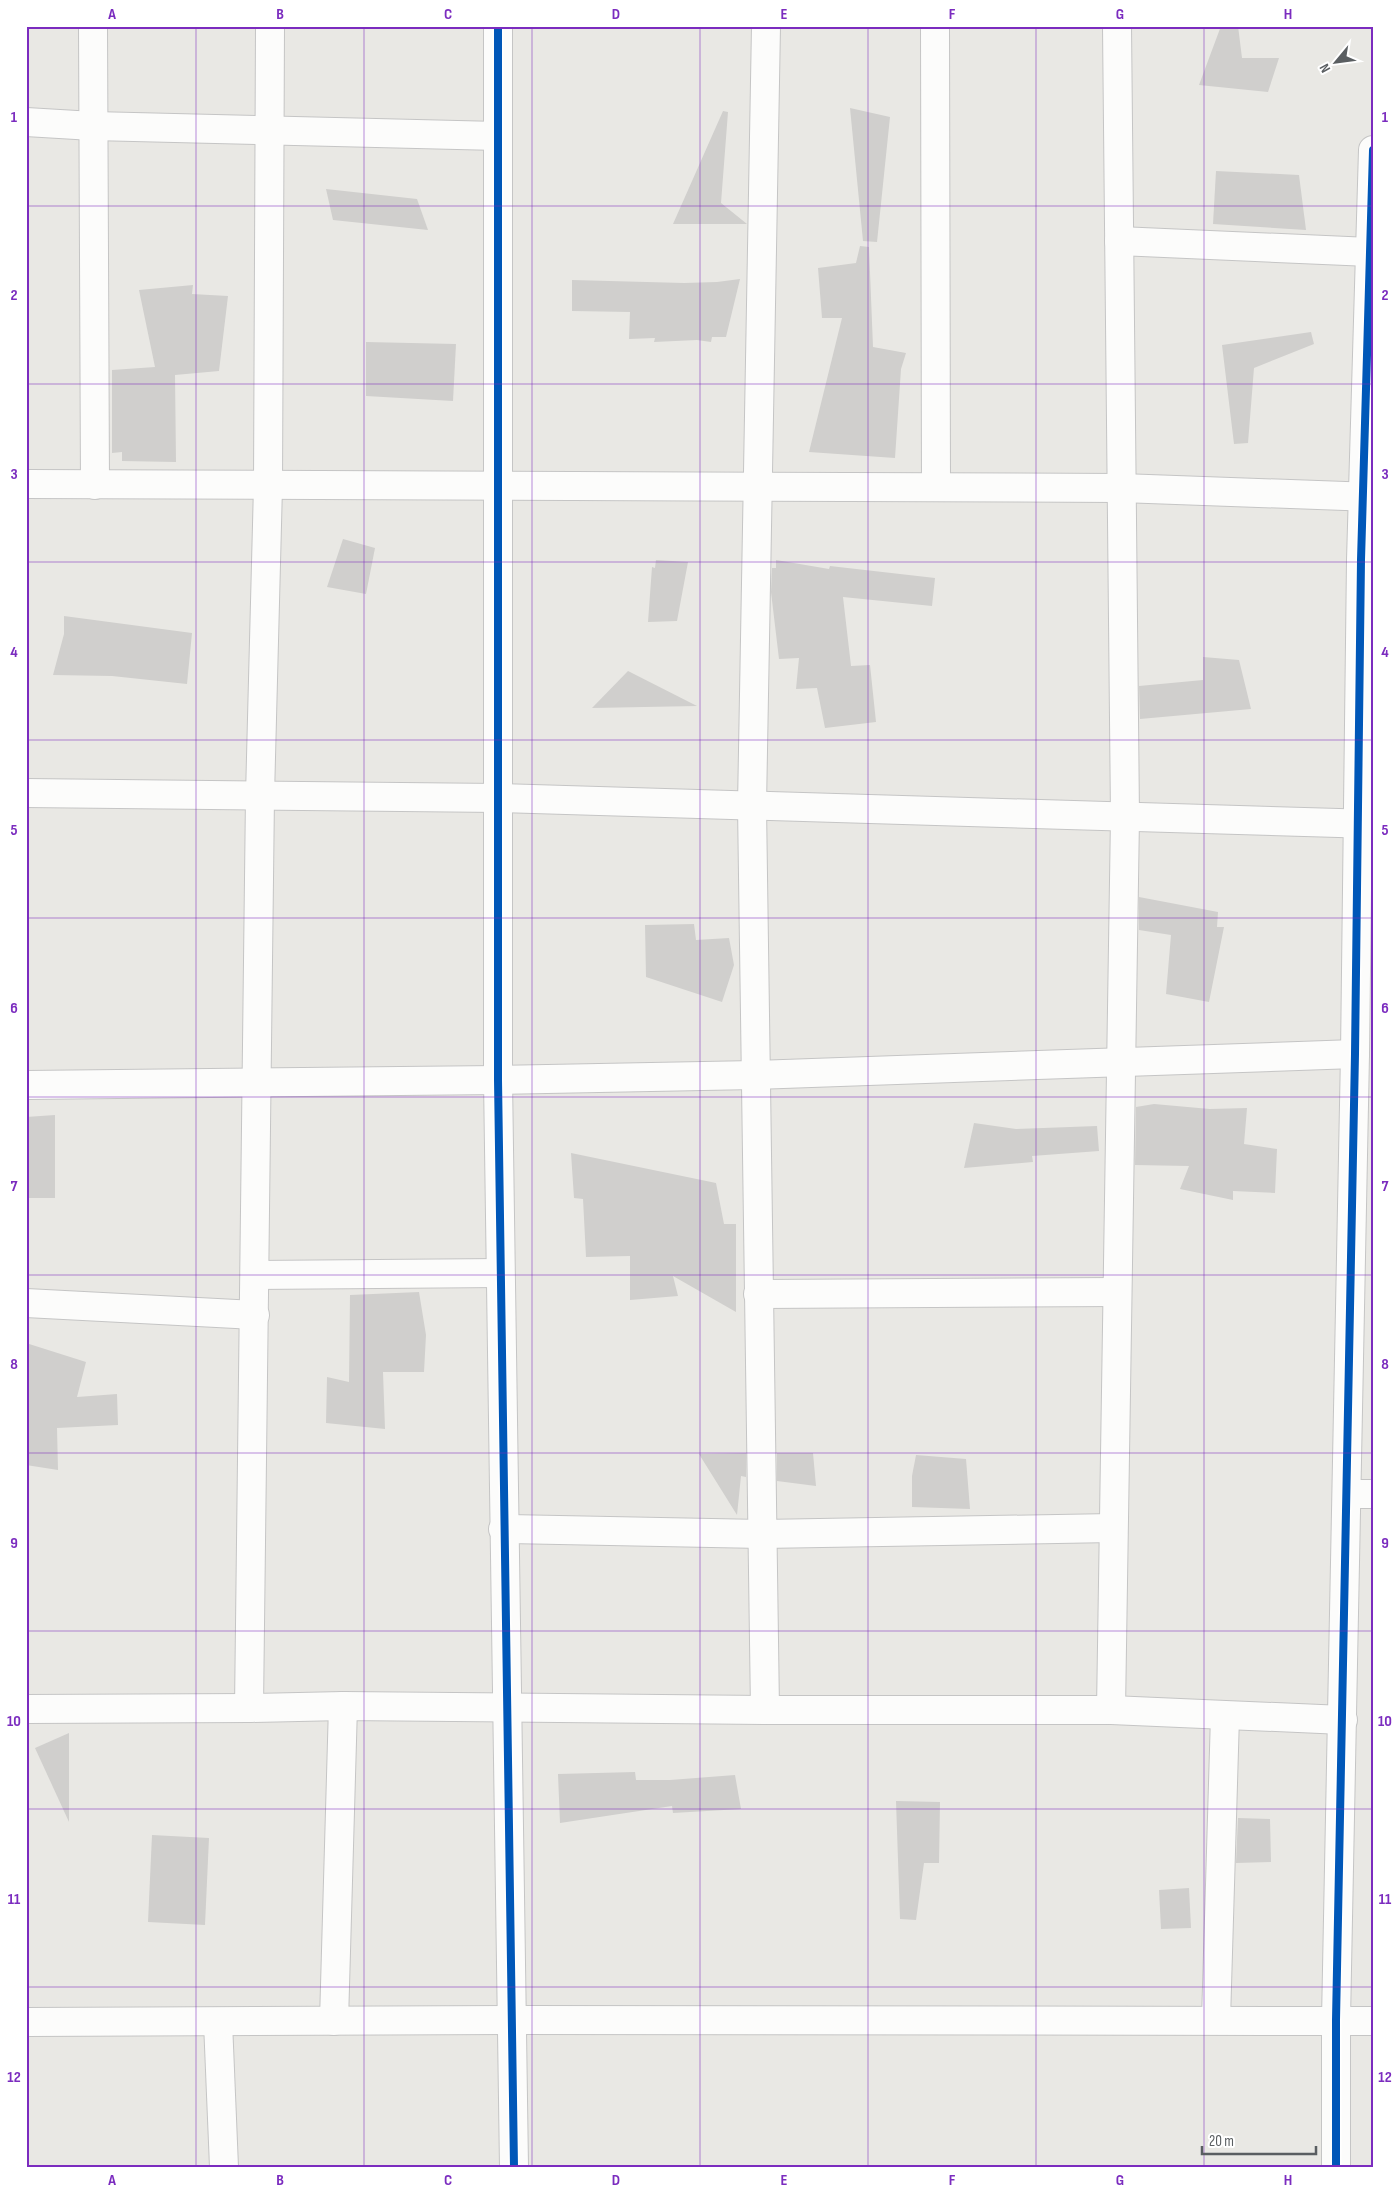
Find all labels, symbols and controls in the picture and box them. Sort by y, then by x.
text: A [107,5,116,24]
text: B [276,5,284,24]
text: C [444,5,452,24]
text: D [612,5,620,24]
text: E [781,5,788,24]
text: F [949,5,956,24]
text: G [1116,5,1124,24]
text: H [1284,5,1292,24]
north arrow [1312,38,1362,88]
text: N [1316,61,1334,75]
text: 1 [11,108,18,127]
text: 1 [1382,108,1389,127]
text: 2 [10,286,18,305]
text: 2 [1381,286,1389,305]
text: 3 [10,465,18,484]
text: 3 [1381,465,1389,484]
text: 4 [10,643,18,662]
text: 4 [1381,643,1389,662]
text: 5 [10,821,18,840]
text: 5 [1381,821,1389,840]
text: 6 [10,999,18,1018]
text: 6 [1381,999,1389,1018]
text: 7 [11,1177,18,1196]
text: 7 [1382,1177,1389,1196]
text: 8 [10,1355,18,1374]
text: 8 [1381,1355,1389,1374]
text: 9 [10,1534,18,1553]
text: 9 [1381,1534,1389,1553]
text: 10 [7,1712,21,1731]
text: 10 [1378,1712,1392,1731]
text: 11 [8,1890,21,1909]
text: 11 [1379,1890,1392,1909]
text: 12 [7,2068,21,2087]
text: 12 [1378,2068,1392,2087]
scale bar [1202,2123,1315,2155]
text: 20 m [1209,2132,1234,2151]
text: A [107,2171,116,2190]
text: B [276,2171,284,2190]
text: C [444,2171,452,2190]
text: D [612,2171,620,2190]
text: E [781,2171,788,2190]
text: F [949,2171,956,2190]
text: G [1116,2171,1124,2190]
text: H [1284,2171,1292,2190]

